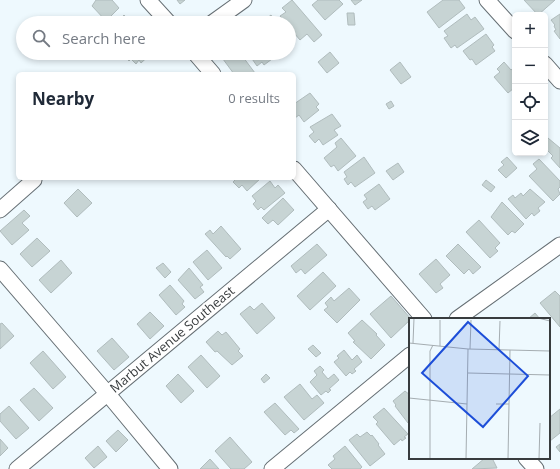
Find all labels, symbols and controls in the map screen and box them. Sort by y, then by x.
map controls [512,12,548,156]
button: + [512,12,548,48]
search box [16,16,296,60]
icon: search [30,27,52,49]
text: Search here [62,28,146,48]
button: − [512,48,548,84]
button: locate [512,84,548,120]
text: Nearby [32,87,94,110]
text: 0 results [228,89,280,107]
button: layers [512,120,548,156]
street label: Marbut Avenue Southeast [106,281,238,397]
inset map [409,318,550,459]

